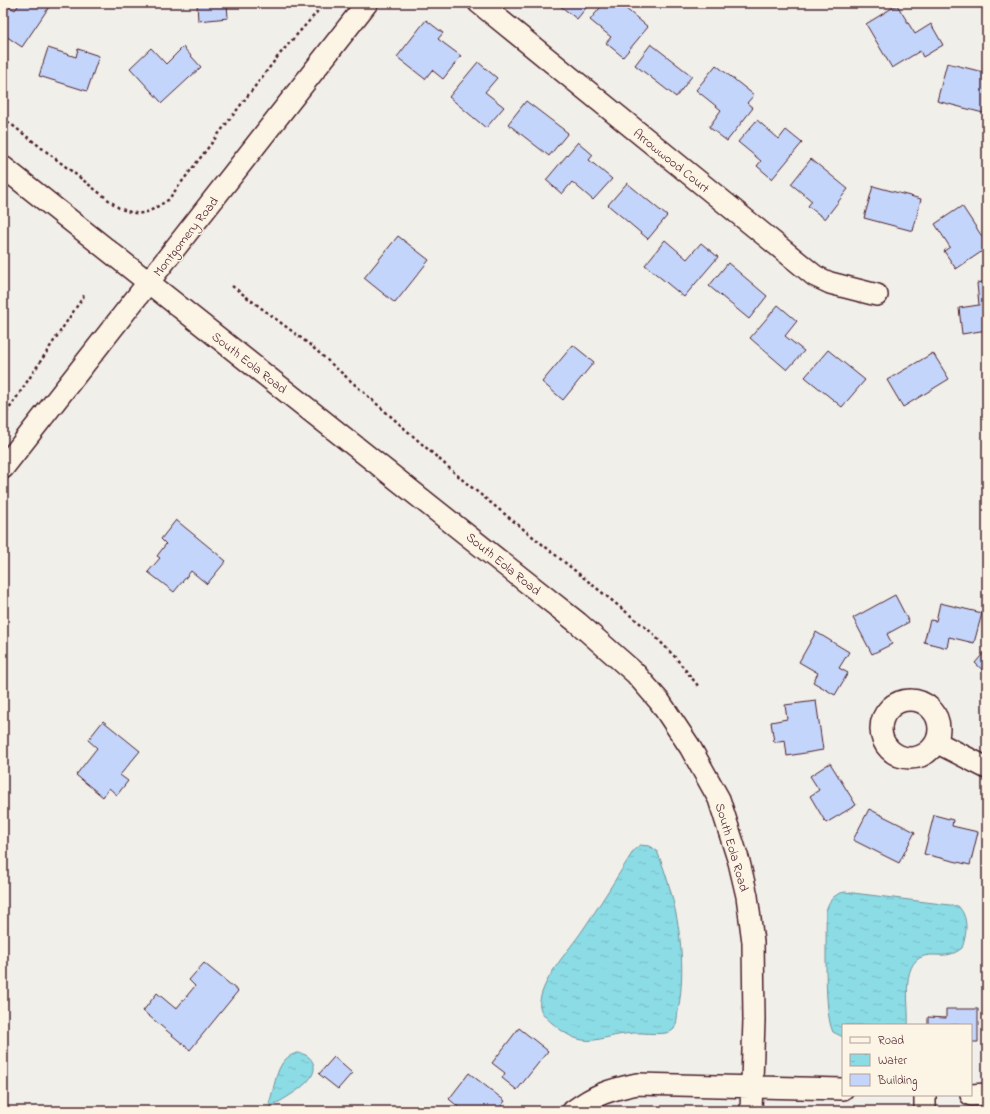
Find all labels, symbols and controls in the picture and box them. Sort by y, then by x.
street label: Arrowwood Court [629,124,714,198]
street label: Montgomery Road [149,192,225,282]
street label: South Eola Road [207,328,291,399]
street label: South Eola Road [462,528,545,601]
street label: South Eola Road [710,801,753,895]
legend [842,1024,972,1096]
text: Road [878,1032,904,1050]
text: Water [878,1052,907,1070]
text: Building [877,1072,917,1091]

